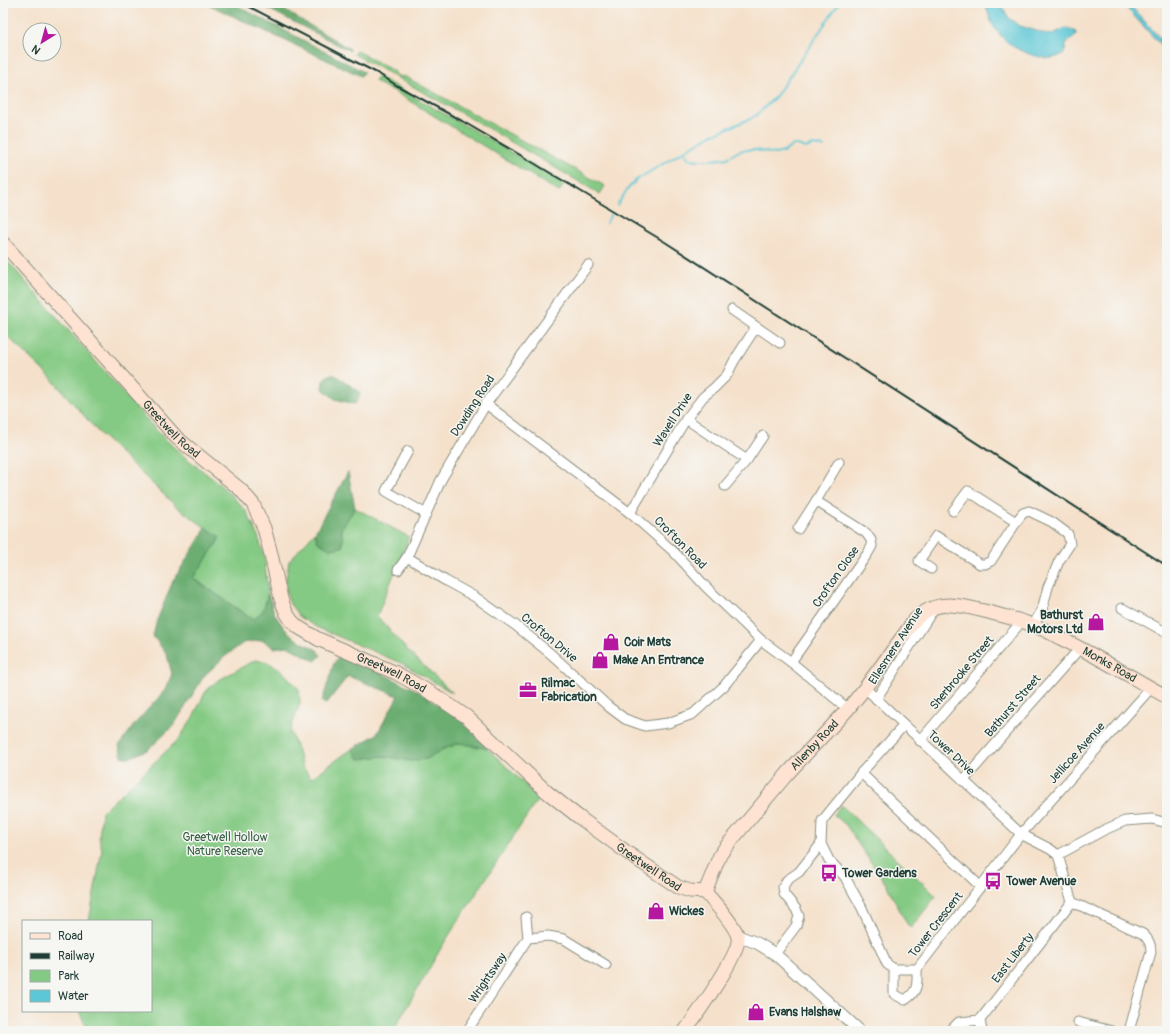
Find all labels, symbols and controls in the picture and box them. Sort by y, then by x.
north arrow [22,22,62,62]
text: N [29,42,43,57]
street label: Dowding Road [448,372,498,439]
street label: Wavell Drive [650,390,696,450]
street label: Greetwell Road [139,397,203,461]
street label: Crofton Road [651,514,709,572]
street label: Crofton Close [809,543,863,611]
street label: Ellesmere Avenue [865,604,927,688]
place label: Bathurst Motors Ltd [1027,608,1084,637]
street label: Crofton Drive [518,610,580,666]
shop icon: Bathurst Motors Ltd [1086,612,1106,632]
shop icon: Coir Mats [601,632,621,652]
street label: Sherbrooke Street [927,633,997,713]
place label: Coir Mats [624,635,672,650]
street label: Monks Road [1080,643,1139,686]
street label: Greetwell Road [354,649,429,696]
shop icon: Make An Entrance [590,650,610,670]
place label: Make An Entrance [613,653,705,668]
street label: Bathurst Street [982,671,1044,740]
place label: Rilmac Fabrication [541,676,597,705]
office icon: Rilmac Fabrication [518,680,538,700]
street label: Allenby Road [787,716,842,774]
street label: Jellicoe Avenue [1046,719,1109,787]
street label: Tower Drive [924,727,978,779]
park label: Greetwell Hollow Nature Reserve [182,830,268,859]
street label: Greetwell Road [613,839,684,895]
bus stop icon: Tower Gardens [819,863,839,883]
place label: Tower Gardens [841,866,917,881]
bus stop icon: Tower Avenue [983,871,1003,891]
place label: Tower Avenue [1005,874,1077,889]
street label: Tower Crescent [906,889,966,961]
shop icon: Wickes [646,901,666,921]
place label: Wickes [669,904,704,919]
legend [22,920,152,1012]
text: Road [58,929,83,944]
street label: East Liberty [989,930,1037,986]
text: Railway [58,949,94,964]
street label: Wrightsway [466,950,510,1006]
text: Park [58,969,79,984]
text: Water [58,989,89,1004]
shop icon: Evans Halshaw [746,1002,766,1022]
place label: Evans Halshaw [769,1005,842,1020]

